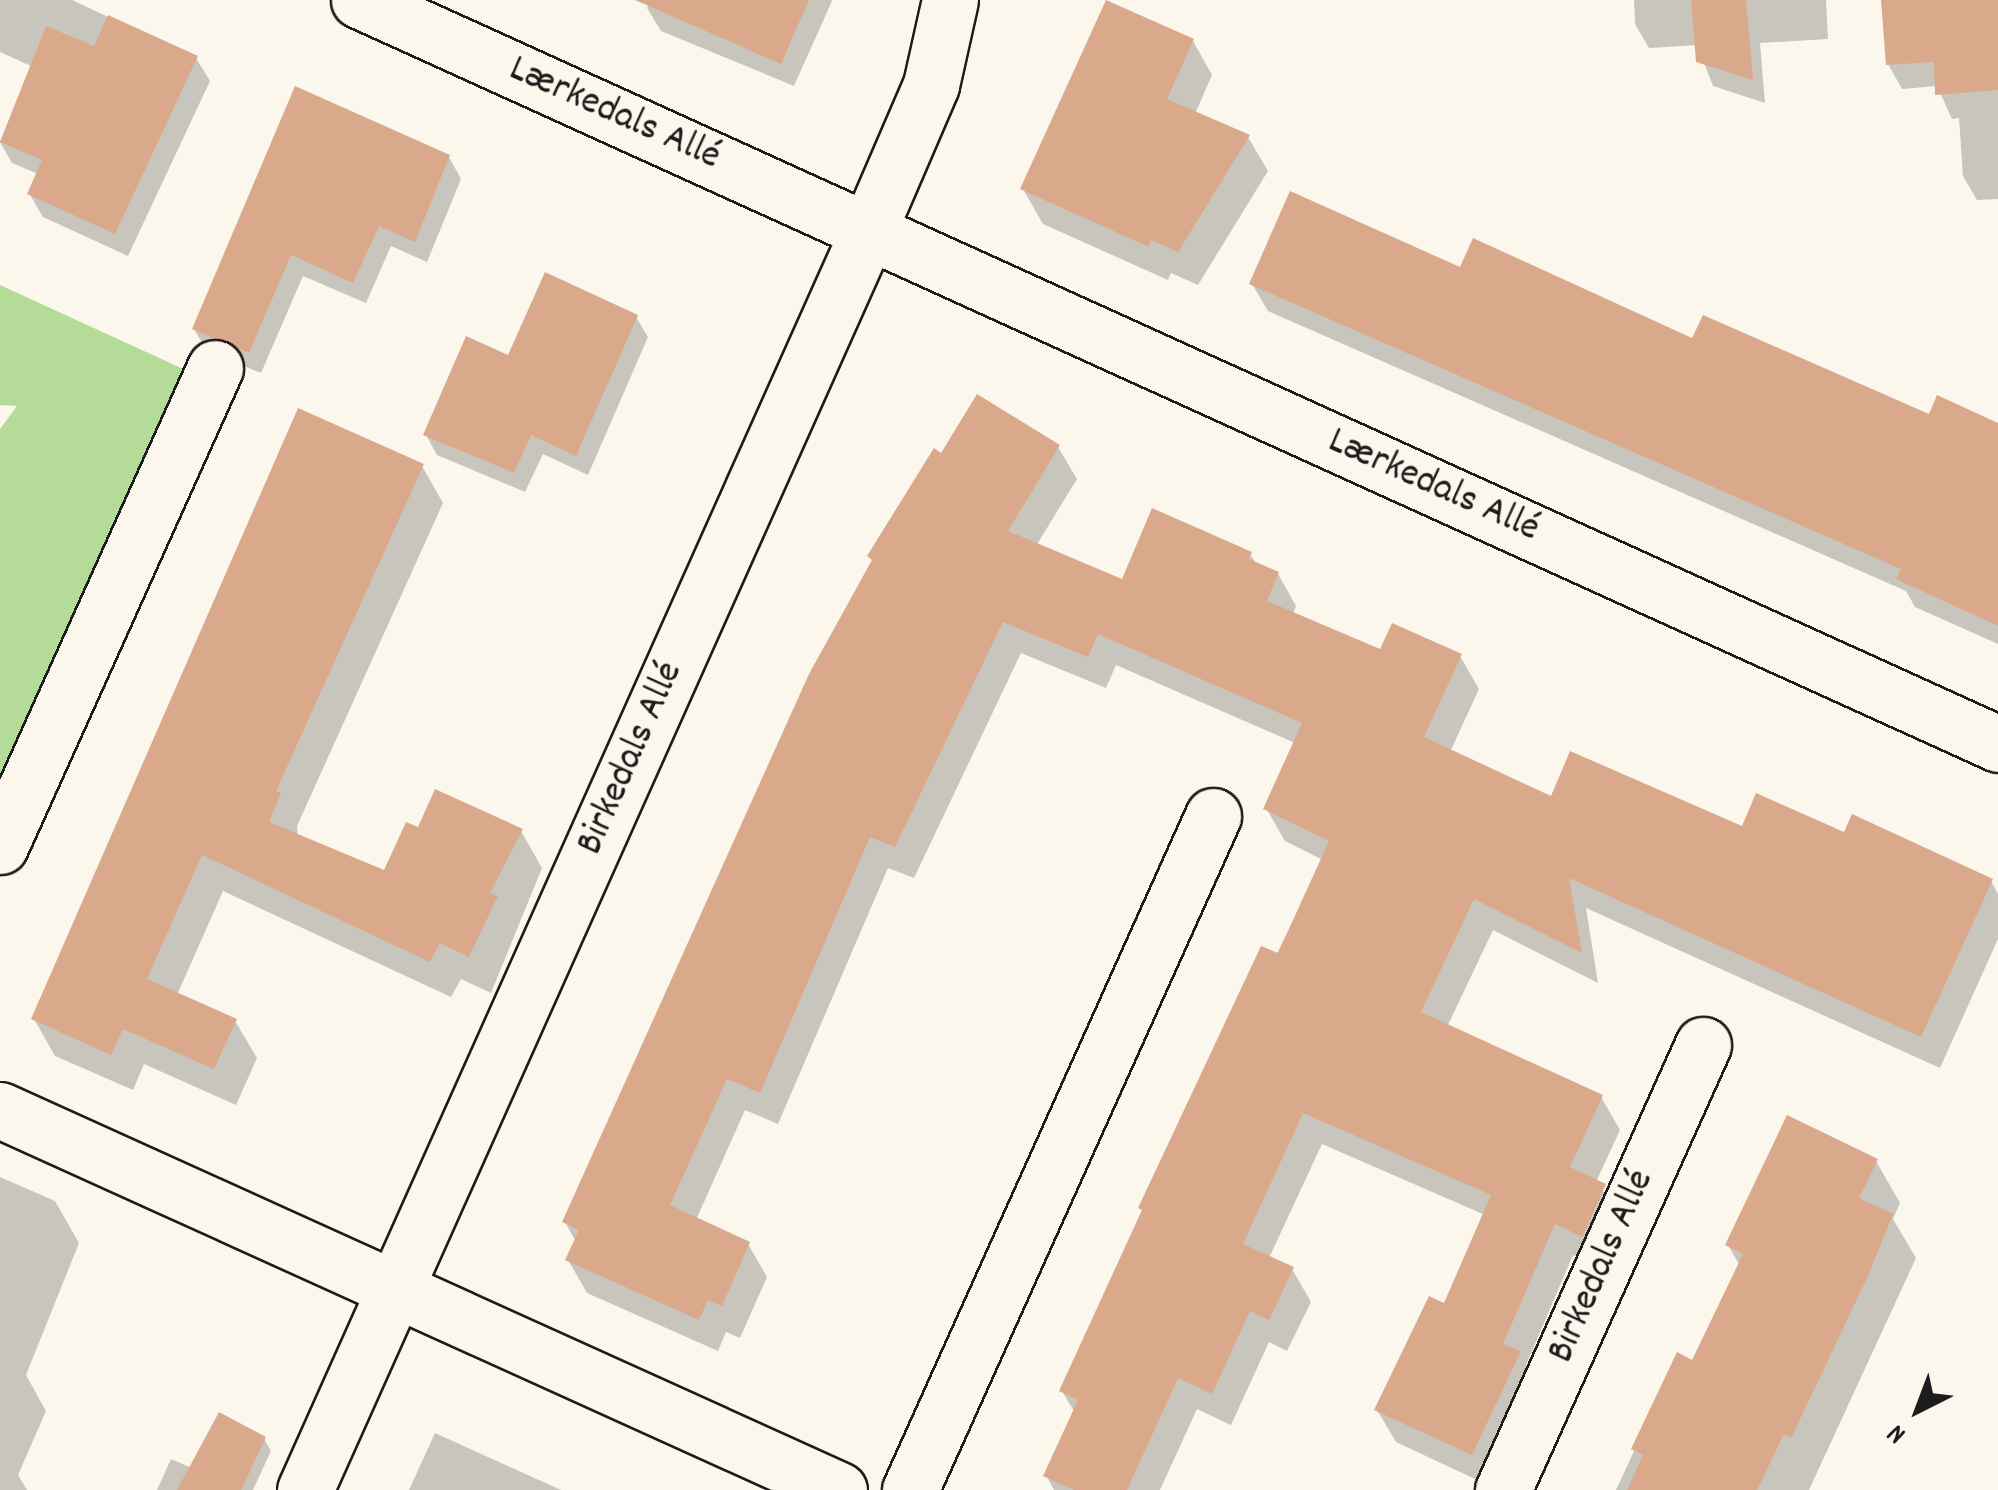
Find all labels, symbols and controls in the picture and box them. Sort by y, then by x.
street label: Lærkedals Allé [501,47,727,183]
street label: Lærkedals Allé [1320,419,1546,555]
street label: Birkedals Allé [568,655,696,863]
street label: Birkedals Allé [1539,1163,1667,1371]
north arrow [1868,1360,1968,1460]
text: N [1879,1413,1916,1452]

